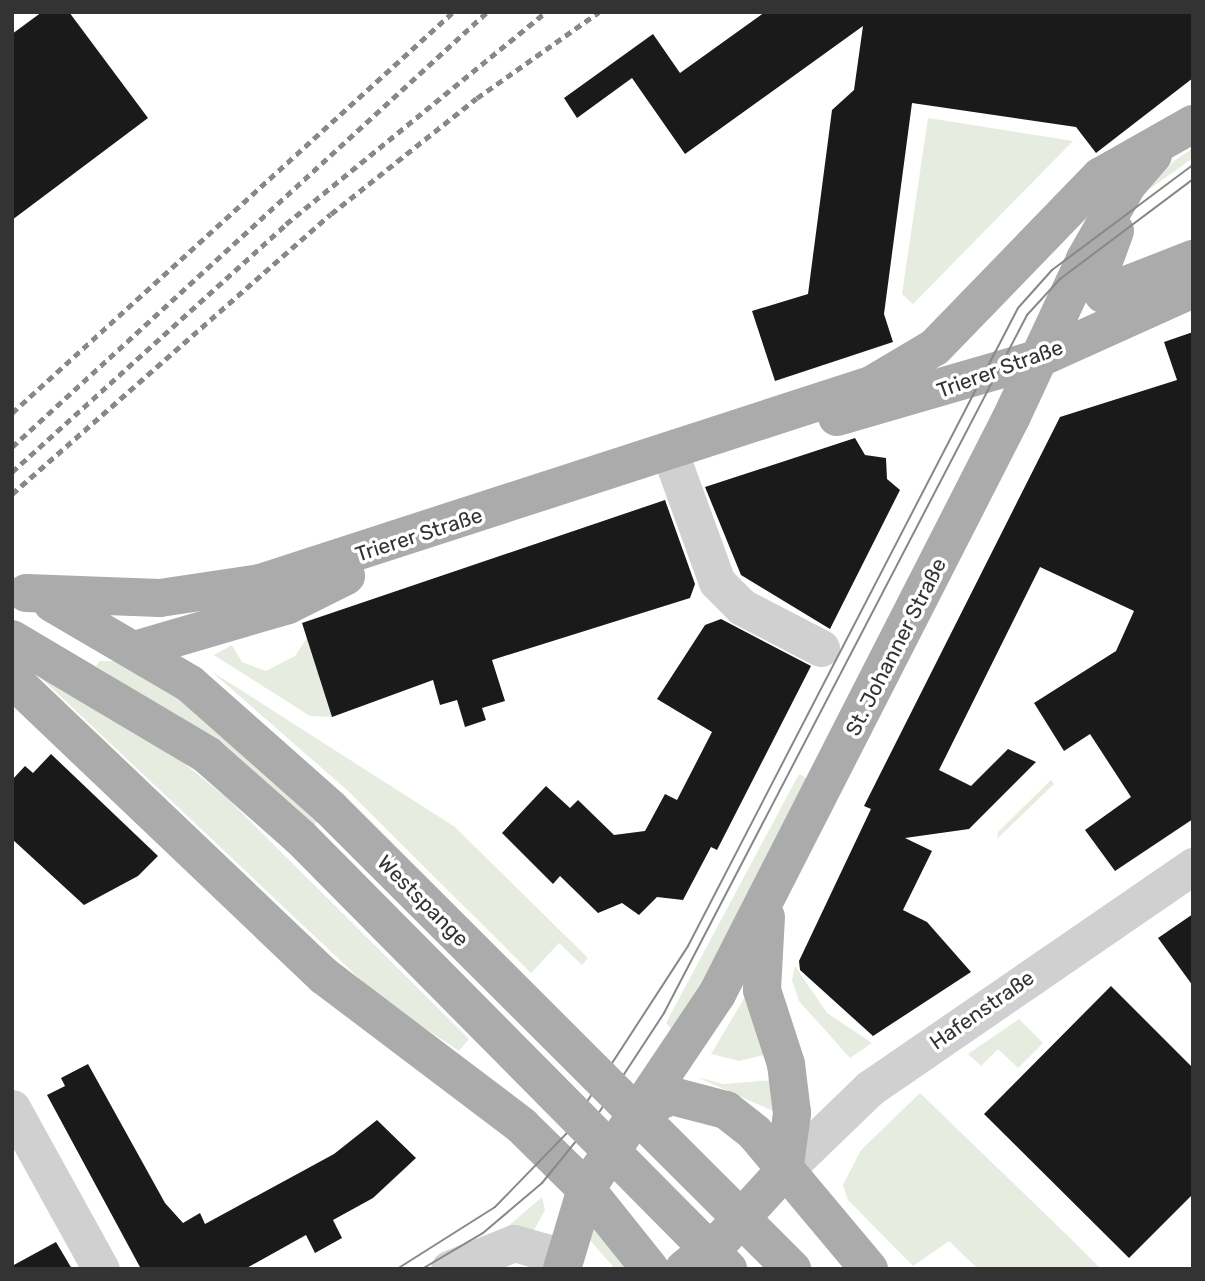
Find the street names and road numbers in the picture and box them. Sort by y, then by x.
street label: Trierer Straße [933,334,1067,404]
street label: Trierer Straße [352,503,486,567]
street label: St. Johanner Straße [840,554,952,740]
street label: Westspange [372,850,474,952]
street label: Hafenstraße [925,965,1039,1055]

